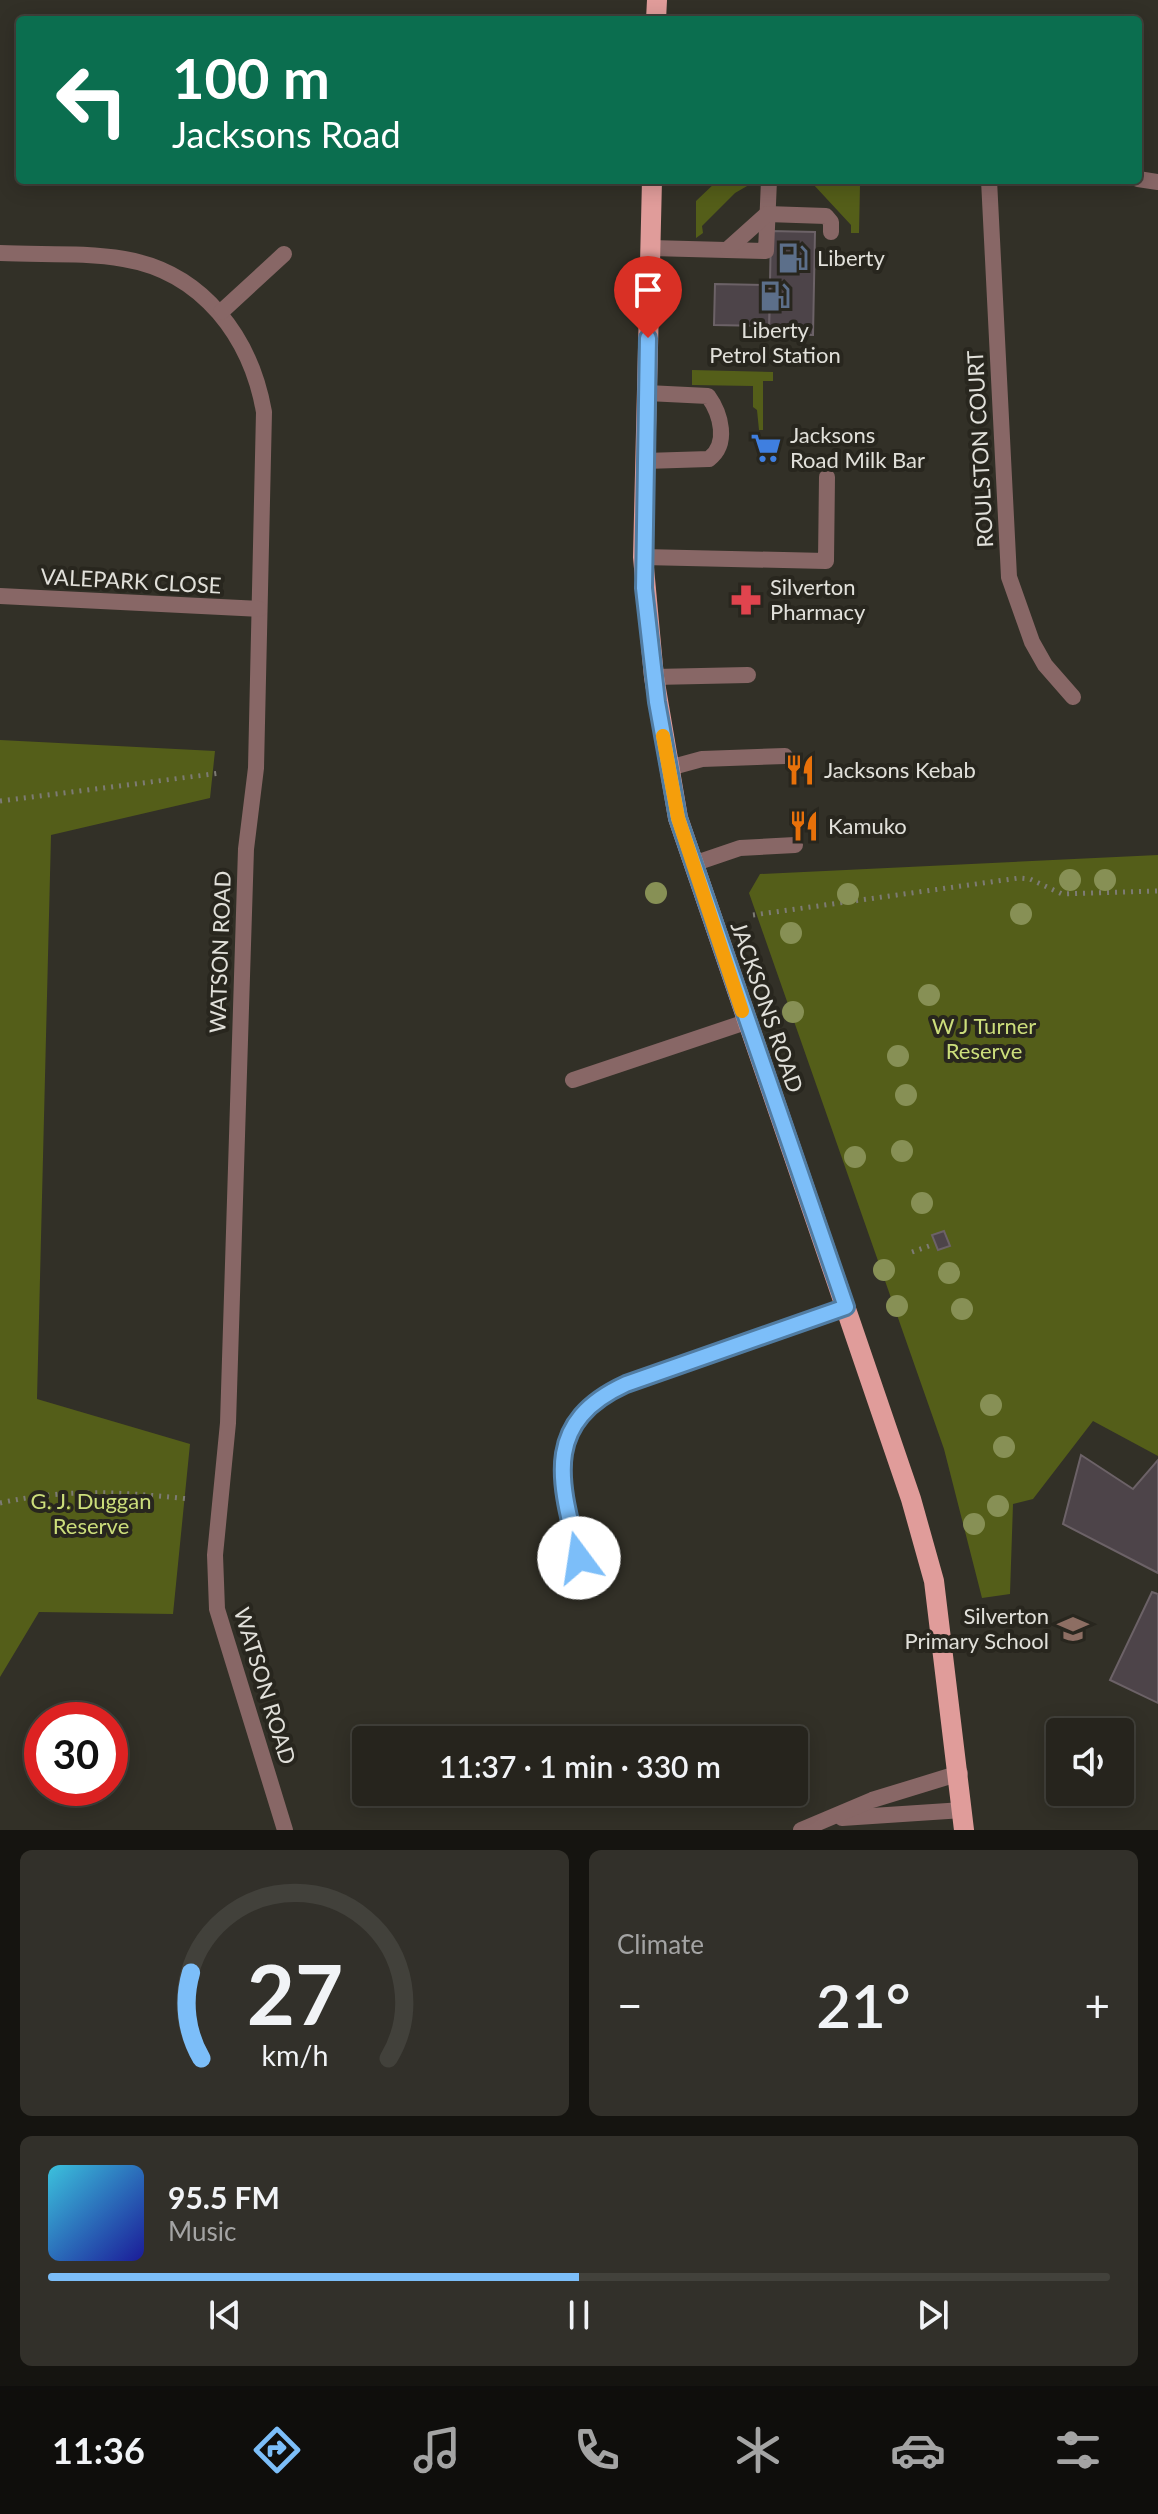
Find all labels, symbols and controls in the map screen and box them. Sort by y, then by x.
text: 100 m [172,44,330,111]
icon: left [40,48,144,152]
text: Jacksons Road [172,112,401,156]
fuel station icon: Liberty [776,241,810,275]
place label: Liberty [817,244,885,271]
pin [614,256,682,338]
icon: arrive [626,268,670,312]
fuel station icon: Liberty Petrol Station [758,279,792,313]
place label: Liberty Petrol Station [709,316,841,368]
street label: ROULSTON COURT [961,350,998,548]
place label: Jacksons Road Milk Bar [790,421,925,473]
supermarket icon: Jacksons Road Milk Bar [749,431,783,465]
street label: VALEPARK CLOSE [40,562,222,599]
place label: Silverton Pharmacy [770,573,866,625]
pharmacy icon: Silverton Pharmacy [729,583,763,617]
restaurant icon: Jacksons Kebab [783,753,817,787]
place label: Jacksons Kebab [824,756,976,783]
restaurant icon: Kamuko [787,809,821,843]
place label: Kamuko [828,812,907,839]
street label: WATSON ROAD [203,870,236,1034]
street label: JACKSONS ROAD [726,918,809,1096]
park label: W J Turner Reserve [932,1012,1036,1064]
park label: G. J. Duggan Reserve [30,1487,152,1539]
position arrow [537,1516,621,1600]
place label: Silverton Primary School [904,1602,1049,1654]
street label: WATSON ROAD [229,1604,302,1768]
school or university icon: Silverton Primary School [1056,1612,1090,1646]
speed limit sign: 30 [24,1702,128,1806]
map controls [1046,1718,1134,1806]
button: sound [1046,1718,1134,1806]
text: 11:37 · 1 min · 330 m [439,1748,721,1784]
text: Climate [617,1928,704,1960]
text: 27 [246,1943,343,2043]
text: 21° [816,1969,911,2041]
text: − [617,1979,643,2031]
text: + [1084,1979,1110,2031]
text: km/h [261,2038,328,2072]
text: 95.5 FM [168,2179,280,2215]
text: Music [168,2215,236,2247]
icon: previous [203,2293,247,2337]
icon: pause [557,2293,601,2337]
icon: next [911,2293,955,2337]
icon: directions [249,2422,305,2478]
icon: music [409,2422,465,2478]
icon: phone [569,2422,625,2478]
icon: climate [730,2422,786,2478]
icon: car [890,2422,946,2478]
icon: filters [1050,2422,1106,2478]
text: 11:36 [52,2428,145,2472]

